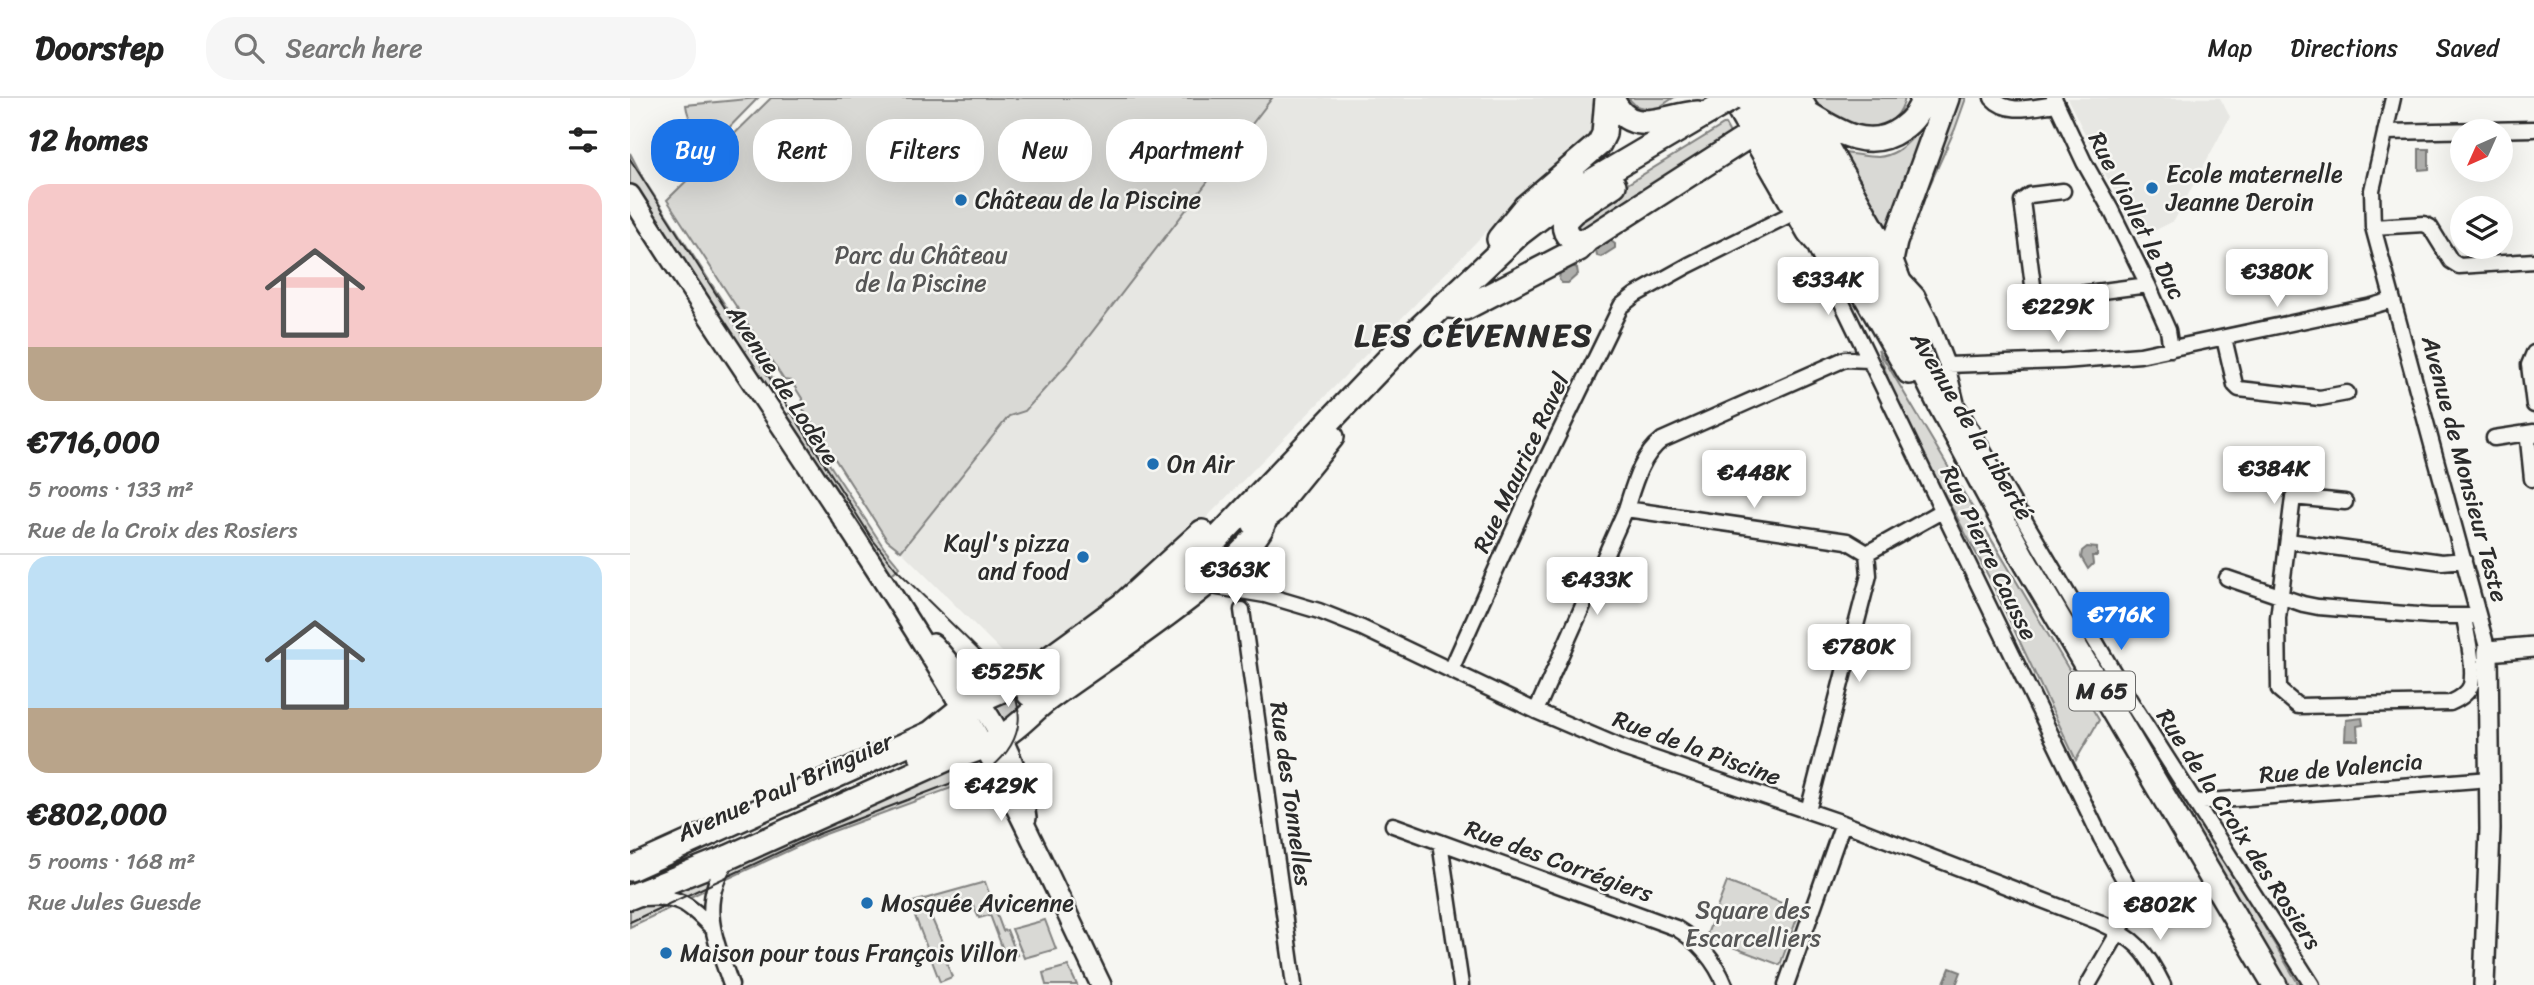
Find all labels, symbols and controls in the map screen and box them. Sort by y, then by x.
search box [206,17,696,80]
text: Doorstep [35,19,164,77]
text: Search here [286,25,423,71]
text: Map [2208,27,2252,69]
text: Directions [2290,27,2398,69]
text: Saved [2436,27,2499,69]
icon: search [230,29,268,67]
text: 12 homes [28,113,148,167]
chip: Buy [651,119,739,182]
chip: Rent [753,119,852,182]
chip: Filters [866,119,984,182]
chip: New [998,119,1092,182]
chip: Apartment [1106,119,1267,182]
north arrow [2450,119,2513,182]
map controls [2450,119,2513,259]
icon: filters [564,121,602,159]
street label: Rue Viollet le Duc [2076,124,2198,308]
place label: Ecole maternelle Jeanne Deroin [2165,153,2343,223]
place label: Château de la Piscine [975,179,1201,221]
marker: Ecole maternelle Jeanne Deroin [2144,180,2160,196]
marker: Château de la Piscine [953,192,969,208]
button: layers [2450,196,2513,259]
icon: home [252,230,378,356]
park label: Parc du Château de la Piscine [835,234,1008,304]
pin: €380K [2228,250,2326,309]
text: €380K [2242,251,2312,292]
pin: €334K [1779,258,1877,317]
text: €334K [1794,259,1862,300]
pin: €229K [2009,285,2107,344]
text: €229K [2023,286,2093,327]
street label: Avenue de Lodève [714,295,851,474]
district label: LES CÉVENNES [1354,307,1594,364]
street label: Avenue de la Liberté [1898,322,2045,529]
street label: Avenue de Monsieur Teste [2409,330,2521,607]
street label: Rue Maurice Ravel [1461,365,1582,560]
text: €716,000 [28,415,160,469]
place label: On Air [1167,443,1236,485]
pin: €384K [2225,446,2323,506]
text: €384K [2239,448,2309,489]
pin: €448K [1705,450,1803,510]
text: €448K [1718,452,1790,493]
marker: On Air [1145,456,1161,472]
street label: Rue Pierre Causse [1928,458,2050,648]
text: 5 rooms · 133 m² [28,469,194,510]
text: Rue de la Croix des Rosiers [28,510,298,551]
place label: Kayl's pizza and food [944,522,1071,592]
pin: €363K [1186,547,1284,607]
marker: Kayl's pizza and food [1075,549,1091,565]
text: €363K [1201,549,1269,590]
pin: €433K [1548,558,1646,617]
text: €433K [1563,559,1631,600]
pin: €716K [2072,592,2170,652]
text: €716K [2088,594,2154,635]
icon: home [252,602,378,728]
pin: €780K [1810,624,1908,684]
text: €780K [1824,626,1894,667]
pin: €525K [959,650,1057,709]
text: €525K [973,651,1043,692]
road number: M 65 [2069,671,2135,710]
street label: Rue de la Piscine [1607,698,1787,798]
street label: Rue des Tonnelles [1257,699,1325,890]
street label: Rue de la Croix des Rosiers [2145,700,2333,959]
street label: Avenue Paul Bringuier [669,719,902,854]
street label: Rue de Valencia [2258,740,2424,796]
pin: €429K [952,764,1050,823]
text: €429K [965,765,1037,806]
text: €802,000 [28,787,167,841]
street label: Rue des Corrégiers [1459,807,1660,915]
text: 5 rooms · 168 m² [28,841,196,882]
text: Rue Jules Guesde [28,882,201,923]
place label: Mosquée Avicenne [881,882,1074,924]
pin: €802K [2111,882,2209,942]
text: €802K [2125,884,2195,925]
park label: Square des Escarcelliers [1685,889,1821,959]
marker: Mosquée Avicenne [859,895,875,911]
place label: Maison pour tous François Villon [680,932,1018,974]
marker: Maison pour tous François Villon [658,945,674,961]

